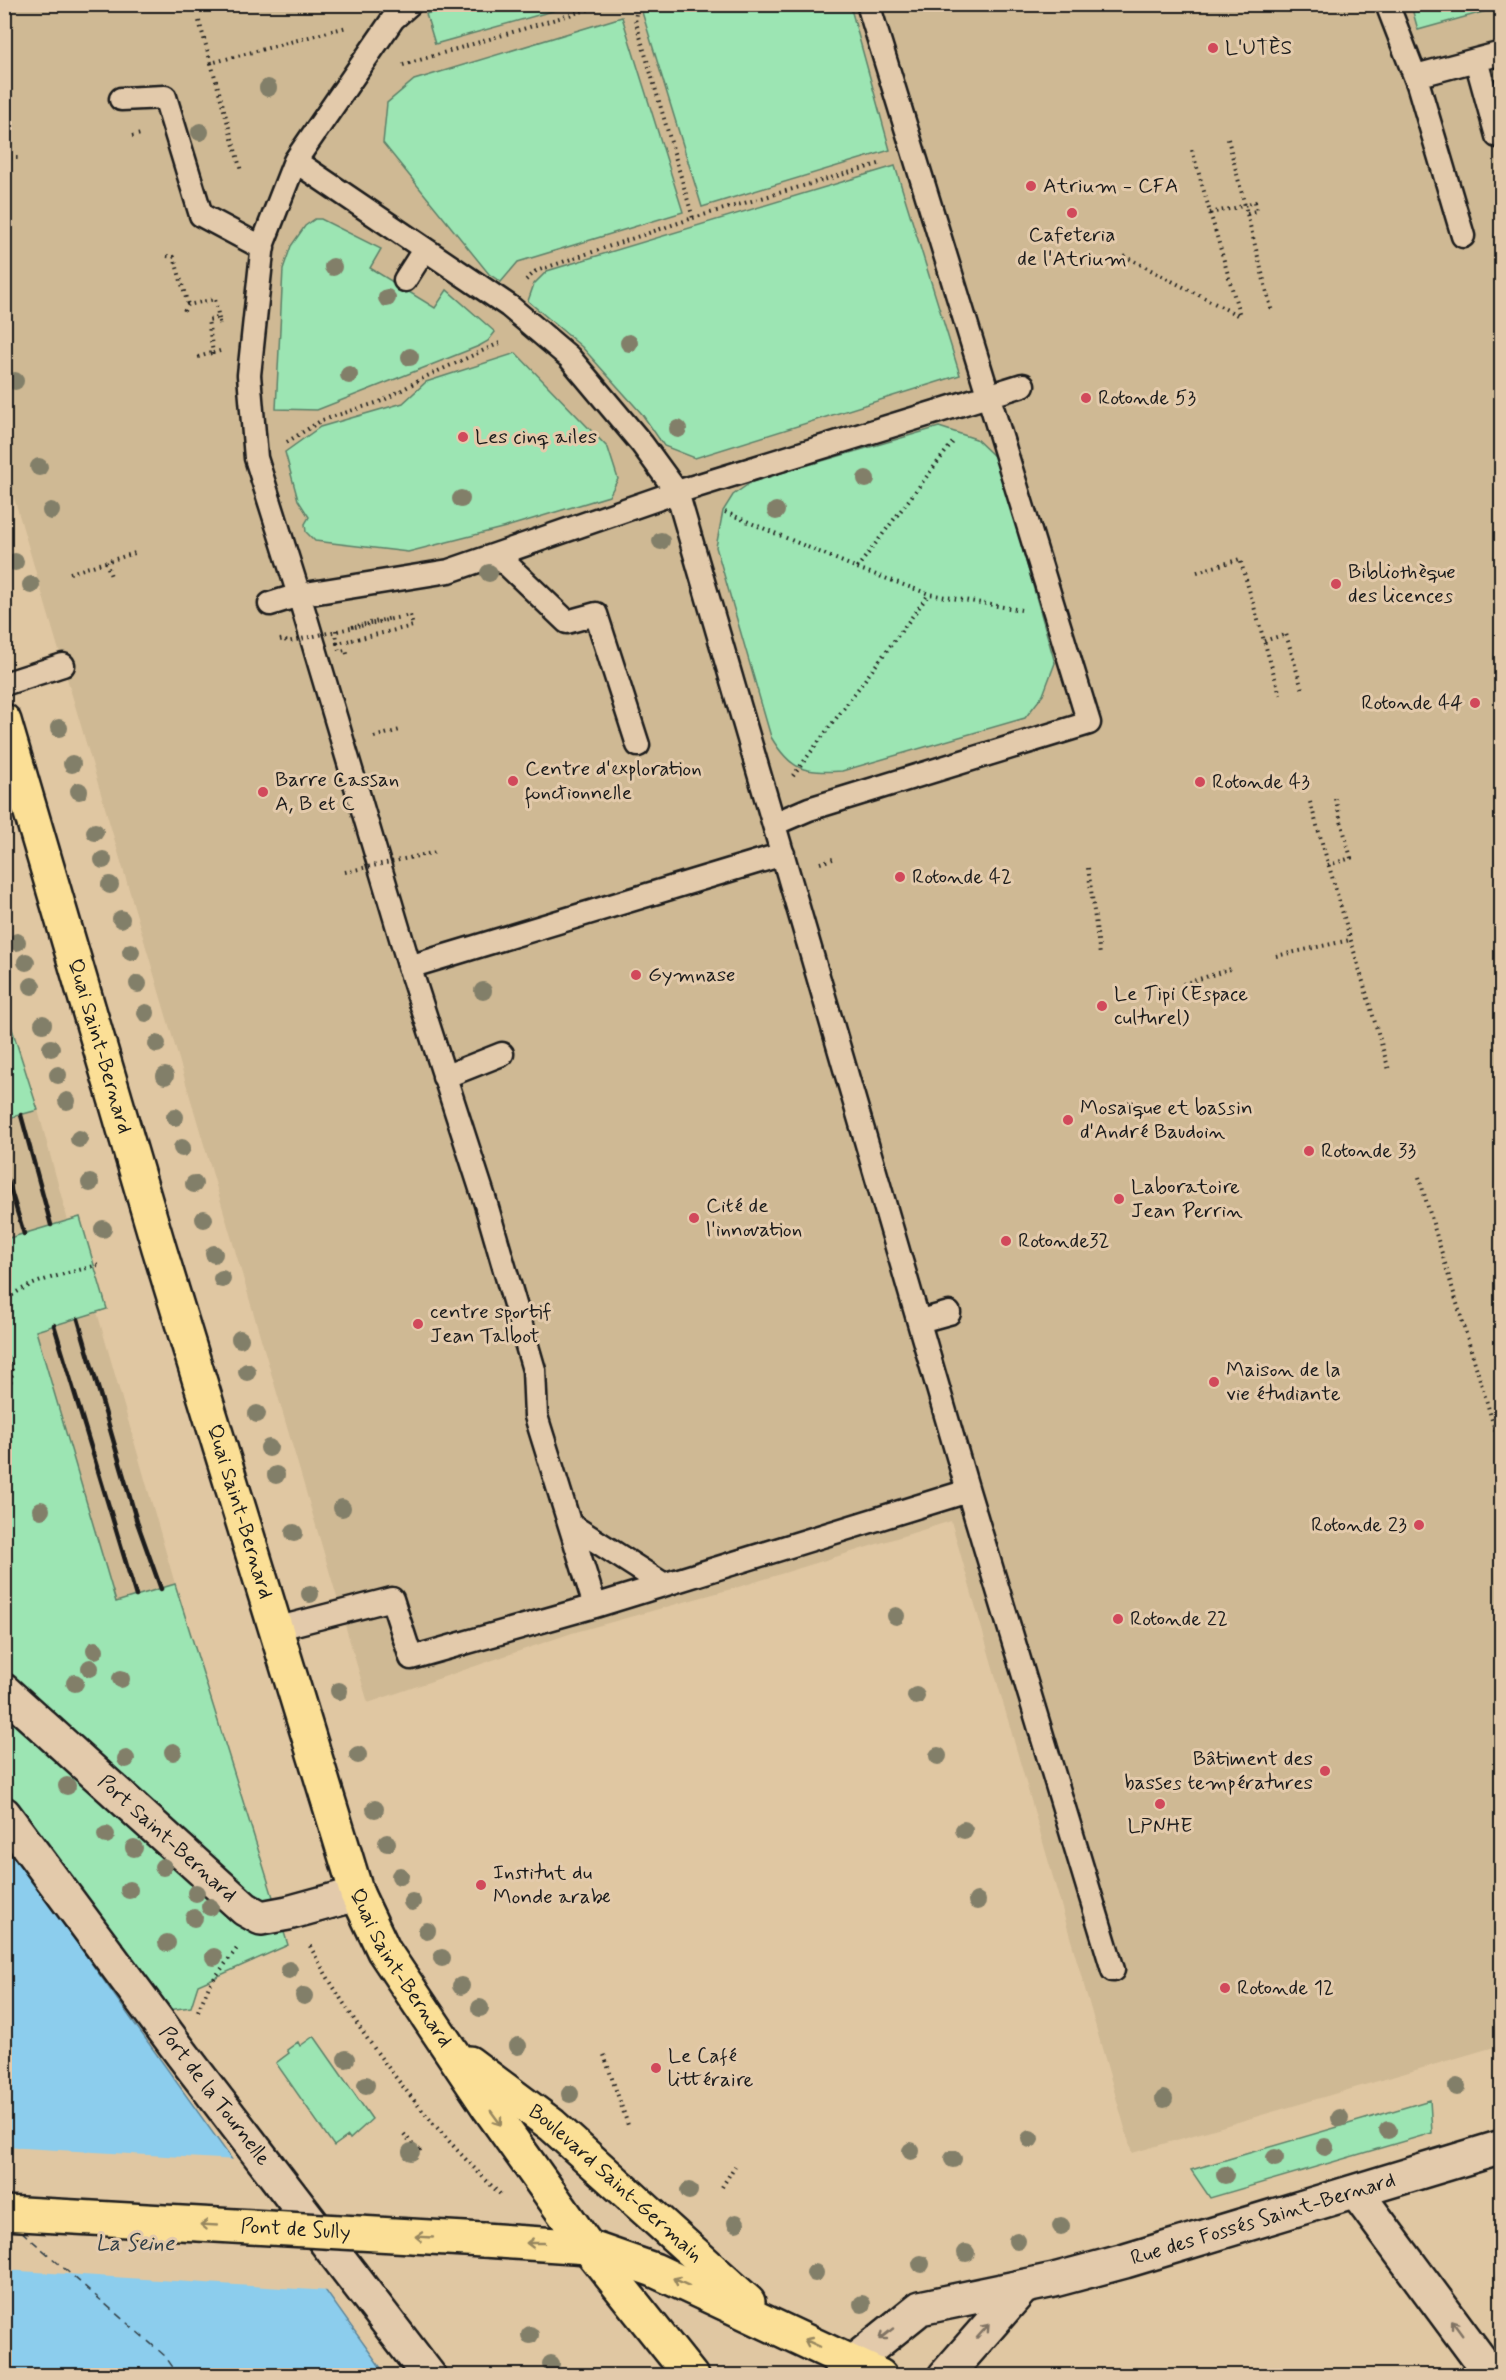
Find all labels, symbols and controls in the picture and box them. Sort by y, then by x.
place label: L'UTÈS [1225,34,1292,62]
marker: L'UTÈS [1206,41,1220,55]
place label: Atrium - CFA [1043,172,1178,200]
marker: Atrium - CFA [1024,179,1038,193]
marker: Cafeteria de l'Atrium [1065,206,1079,220]
place label: Cafeteria de l'Atrium [1017,221,1127,273]
place label: Rotonde 53 [1098,384,1196,412]
marker: Rotonde 53 [1079,391,1093,405]
place label: Les cinq ailes [475,423,597,451]
marker: Les cinq ailes [456,430,470,444]
place label: Bibliothèque des licences [1348,558,1456,610]
marker: Bibliothèque des licences [1329,577,1343,591]
place label: Rotonde 44 [1361,689,1463,717]
marker: Rotonde 44 [1468,696,1482,710]
place label: Centre d'exploration fonctionnelle [525,755,702,809]
place label: Barre Cassan A, B et C [275,766,399,818]
place label: Rotonde 43 [1212,768,1310,796]
marker: Centre d'exploration fonctionnelle [506,774,520,788]
marker: Rotonde 43 [1193,775,1207,789]
marker: Barre Cassan A, B et C [256,785,270,799]
place label: Rotonde 42 [912,863,1012,891]
marker: Rotonde 42 [893,870,907,884]
street label: Quai Saint-Bernard [61,955,139,1137]
place label: Gymnase [648,961,736,989]
marker: Gymnase [629,968,643,982]
place label: Le Tipi (Espace culturel) [1114,980,1248,1032]
marker: Le Tipi (Espace culturel) [1095,999,1109,1013]
place label: Mosaïque et bassin d'André Baudoin [1080,1094,1253,1146]
marker: Mosaïque et bassin d'André Baudoin [1061,1113,1075,1127]
place label: Rotonde 33 [1321,1137,1416,1165]
marker: Rotonde 33 [1302,1144,1316,1158]
place label: Laboratoire Jean Perrin [1131,1173,1243,1225]
place label: Cité de l'innovation [706,1192,802,1244]
marker: Laboratoire Jean Perrin [1112,1192,1126,1206]
marker: Cité de l'innovation [687,1211,701,1225]
place label: Rotonde32 [1018,1227,1110,1255]
marker: Rotonde32 [999,1234,1013,1248]
place label: centre sportif Jean Talbot [430,1298,552,1350]
marker: centre sportif Jean Talbot [411,1317,425,1331]
place label: Maison de la vie étudiante [1226,1356,1341,1408]
marker: Maison de la vie étudiante [1207,1375,1221,1389]
street label: Quai Saint-Bernard [200,1421,280,1602]
place label: Rotonde 23 [1311,1511,1407,1539]
marker: Rotonde 23 [1412,1518,1426,1532]
place label: Rotonde 22 [1130,1605,1228,1633]
marker: Rotonde 22 [1111,1612,1125,1626]
place label: Bâtiment des basses températures [1124,1745,1313,1797]
marker: Bâtiment des basses températures [1318,1764,1332,1778]
street label: Port Saint-Bernard [92,1768,243,1909]
marker: LPNHE [1153,1797,1167,1811]
place label: LPNHE [1127,1812,1193,1840]
place label: Institut du Monde arabe [493,1859,611,1911]
marker: Institut du Monde arabe [474,1878,488,1892]
street label: Quai Saint-Bernard [342,1884,459,2053]
place label: Rotonde 12 [1237,1974,1334,2002]
marker: Rotonde 12 [1218,1981,1232,1995]
street label: Port de la Tournelle [152,2021,277,2172]
place label: Le Café littéraire [668,2042,754,2094]
marker: Le Café littéraire [649,2061,663,2075]
street label: Boulevard Saint-Germain [522,2098,709,2269]
one-way arrow [490,2109,502,2125]
street label: Rue des Fossés Saint-Bernard [1127,2166,1399,2272]
street label: Pont de Sully [240,2212,351,2247]
one-way arrow [199,2219,219,2230]
water label: La Seine [95,2230,176,2258]
one-way arrow [415,2231,435,2242]
one-way arrow [526,2237,546,2249]
one-way arrow [672,2276,690,2288]
one-way arrow [1451,2321,1463,2337]
one-way arrow [976,2324,990,2339]
one-way arrow [878,2327,894,2340]
one-way arrow [804,2336,822,2348]

